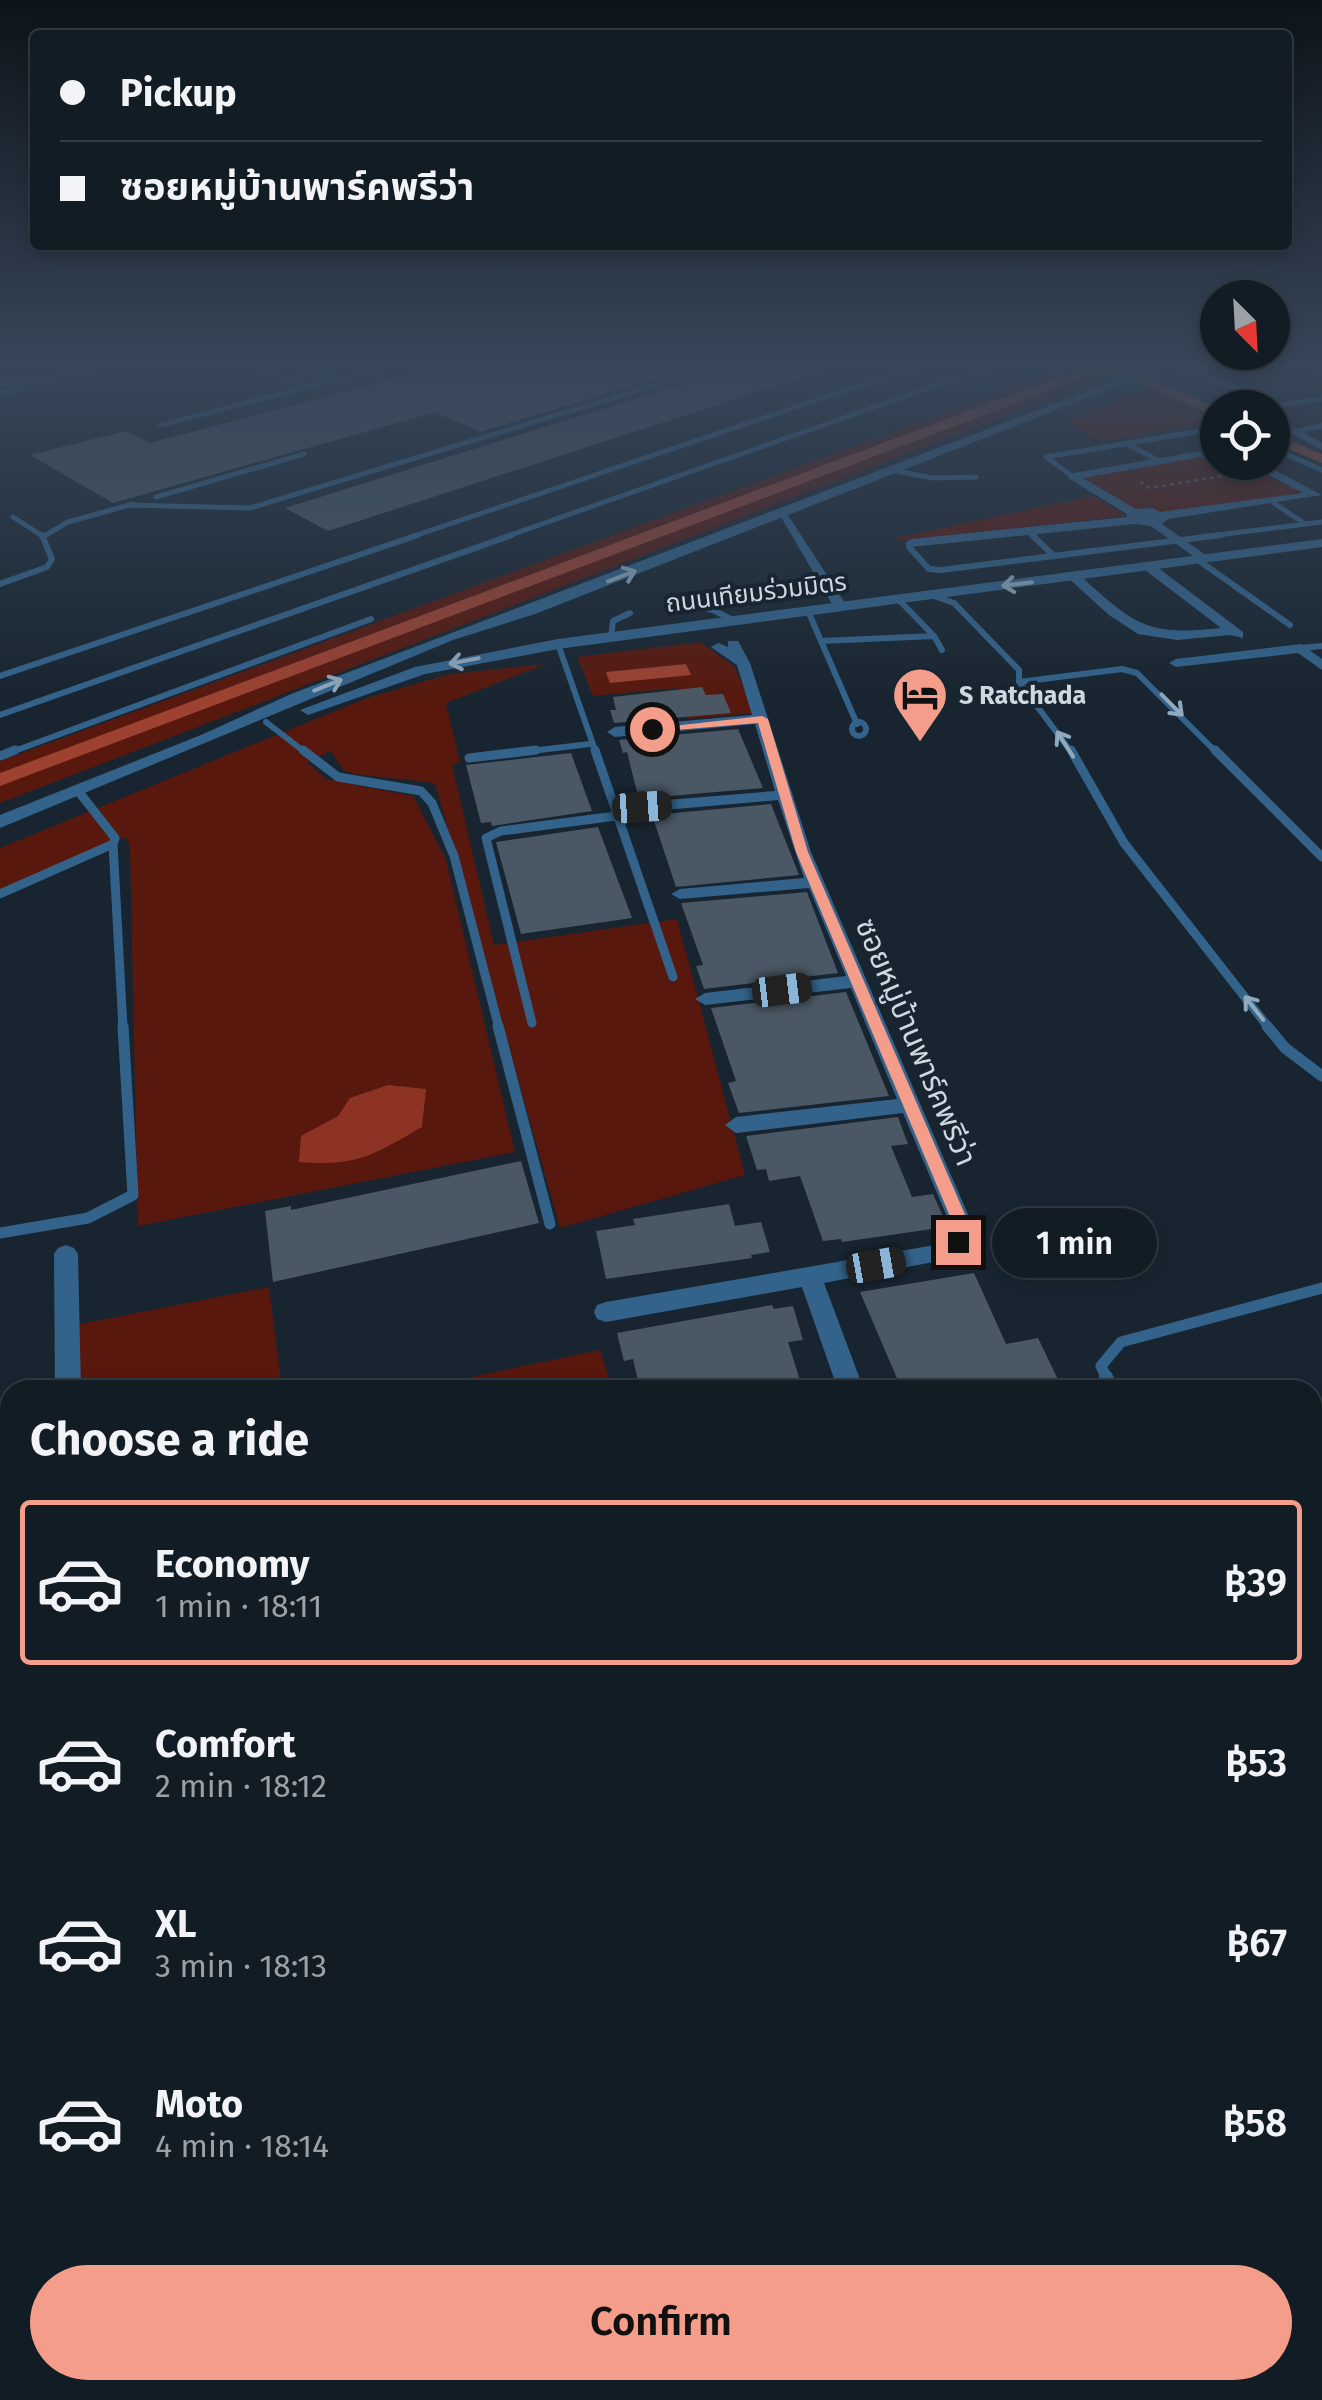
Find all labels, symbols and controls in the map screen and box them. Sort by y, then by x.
text: Pickup [120,70,237,116]
text: ซอยหมู่บ้านพาร์คพรีว่า [120,164,474,210]
north arrow [1200,280,1290,370]
map controls [1200,280,1290,480]
button: locate [1200,390,1290,480]
one-way arrow [606,566,636,584]
street label: ถนนเทียมร่วมมิตร [664,567,848,619]
one-way arrow [1001,575,1034,593]
one-way arrow [449,653,481,672]
hotel icon: S Ratchada [890,665,950,744]
one-way arrow [312,674,343,692]
place label: S Ratchada [959,681,1086,711]
one-way arrow [1160,693,1184,717]
route start [630,707,675,752]
one-way arrow [1055,730,1076,759]
car [611,790,673,824]
street label: ซอยหมู่บ้านพาร์คพรีว่า [848,913,984,1171]
car [750,971,814,1009]
one-way arrow [1243,995,1264,1022]
callout: 1 min [993,1207,1158,1277]
route end [936,1220,981,1265]
text: 1 min [1036,1224,1113,1262]
car [844,1245,908,1285]
text: Choose a ride [30,1413,309,1467]
icon: car [35,1538,125,1628]
text: Economy [155,1541,310,1587]
text: ฿39 [1224,1560,1287,1606]
text: 1 min · 18:11 [155,1587,322,1625]
icon: car [35,1718,125,1808]
text: Comfort [155,1721,296,1767]
text: ฿53 [1225,1740,1287,1786]
text: 2 min · 18:12 [155,1767,327,1805]
icon: car [35,1898,125,1988]
text: XL [155,1901,197,1947]
text: ฿67 [1227,1920,1287,1966]
text: 3 min · 18:13 [155,1947,327,1985]
icon: car [35,2078,125,2168]
text: Moto [155,2081,243,2127]
text: ฿58 [1223,2100,1287,2146]
text: 4 min · 18:14 [155,2127,329,2165]
button: Confirm [30,2265,1292,2380]

